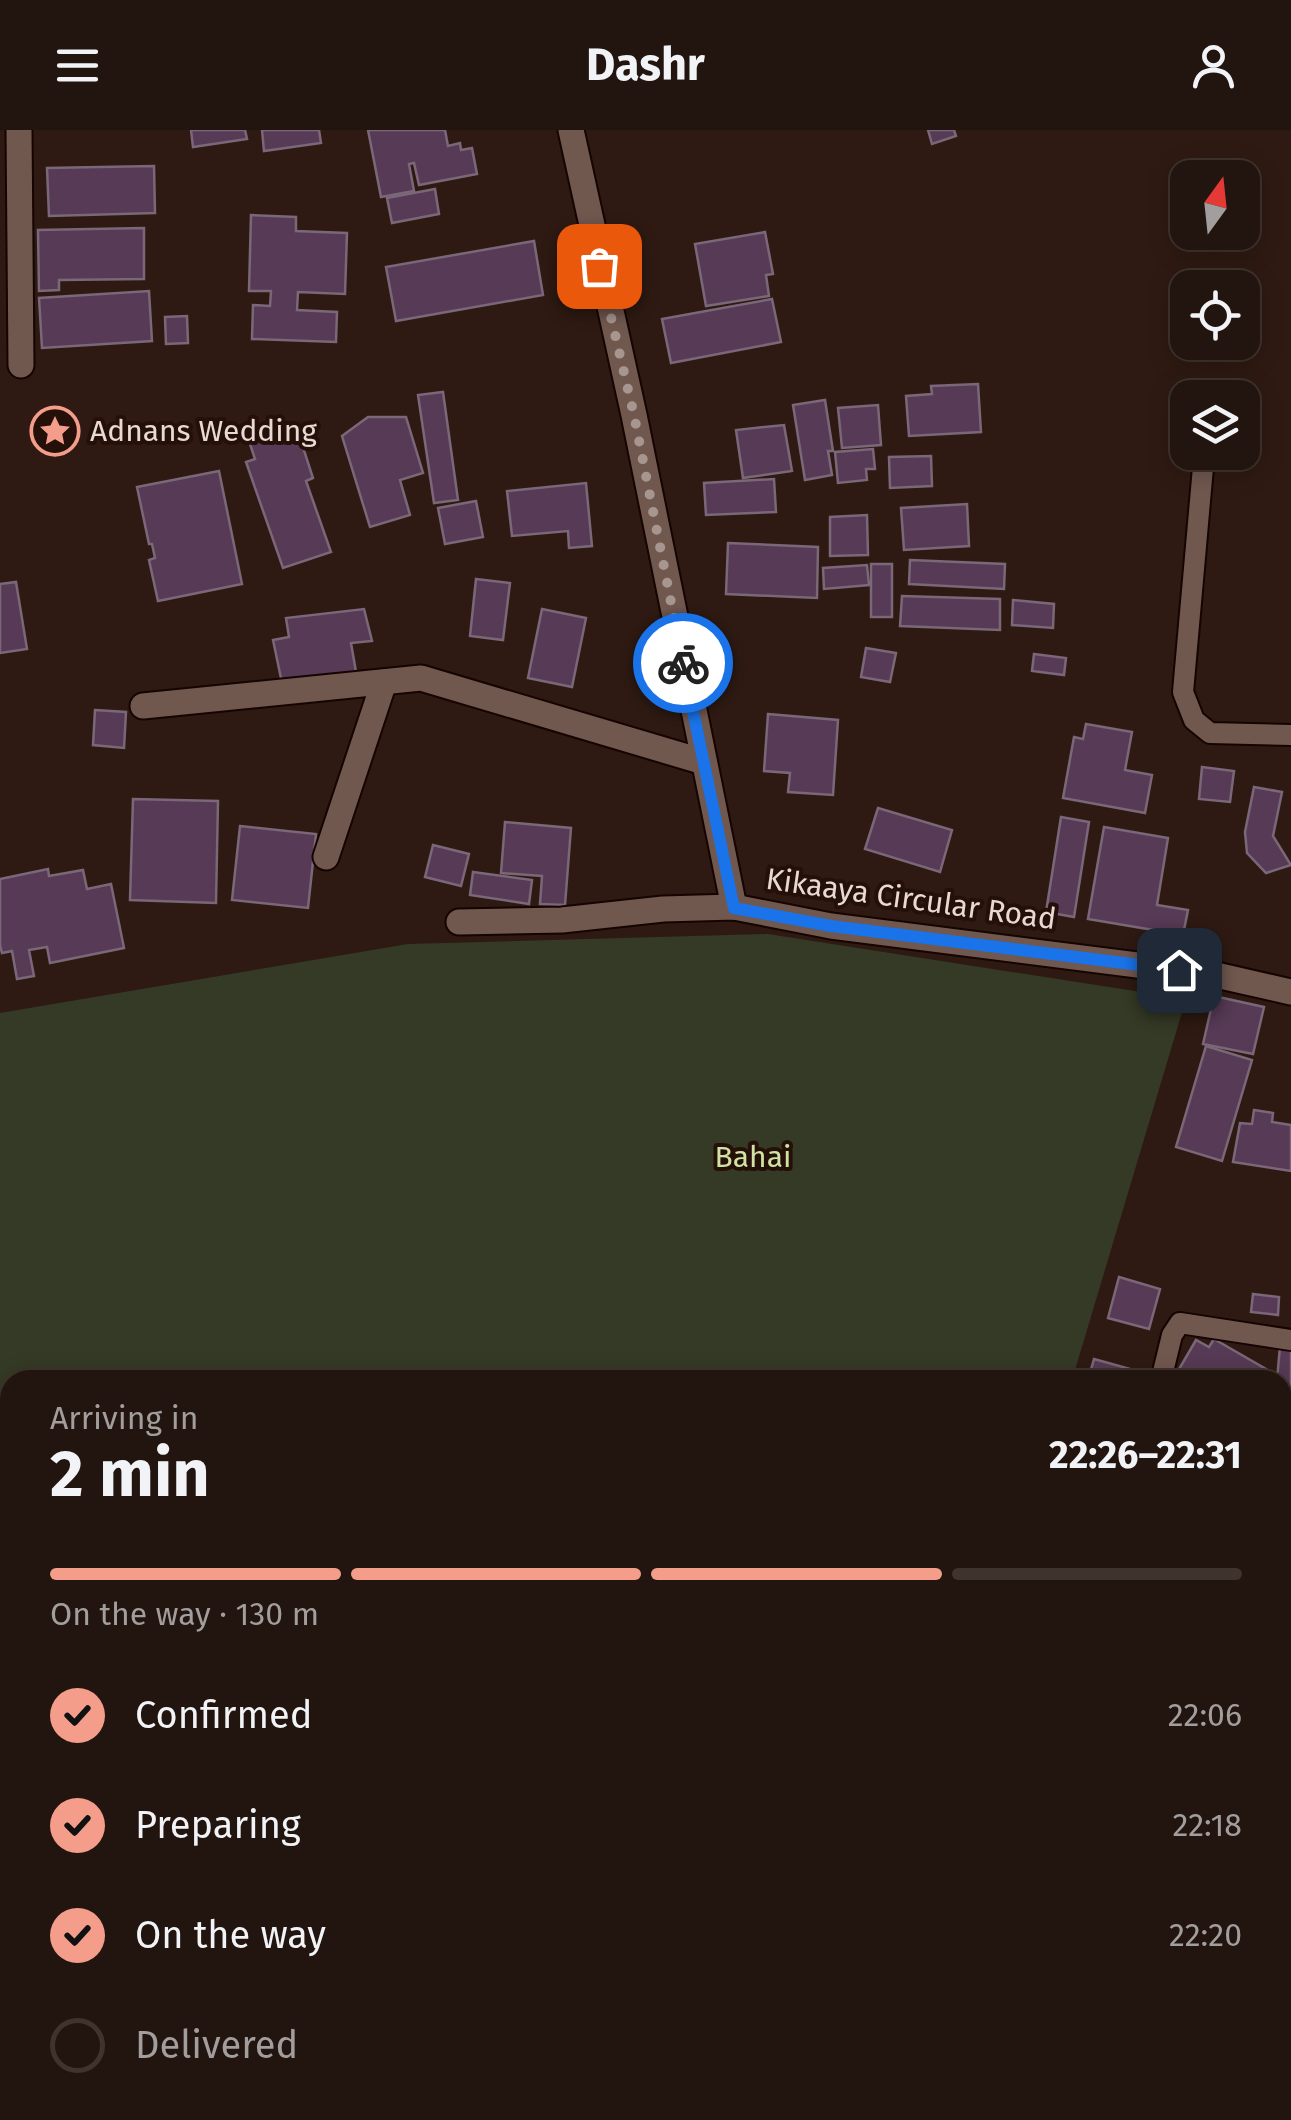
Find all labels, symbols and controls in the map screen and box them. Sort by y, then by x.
icon: menu [50,38,105,93]
text: Dashr [586,38,705,92]
icon: person [1186,38,1241,93]
north arrow [1170,160,1260,250]
map controls [1170,160,1260,470]
pin [557,224,642,309]
icon: bag [572,239,627,294]
button: locate [1170,270,1260,360]
button: layers [1170,380,1260,470]
place icon: Adnans Wedding [29,405,81,457]
place label: Adnans Wedding [90,413,317,449]
courier [633,613,733,713]
icon: bike [656,636,711,691]
street label: Kikaaya Circular Road [764,861,1058,937]
pin [1137,928,1222,1013]
icon: home [1152,943,1207,998]
park label: Bahai [715,1139,791,1175]
text: Arriving in [50,1399,198,1437]
text: 22:26–22:31 [1049,1432,1242,1478]
text: 2 min [50,1435,210,1513]
text: On the way · 130 m [50,1595,319,1633]
icon: check [50,1688,105,1743]
text: Confirmed [135,1692,313,1738]
text: 22:06 [1168,1696,1242,1734]
icon: check [50,1798,105,1853]
text: Preparing [135,1802,301,1848]
text: 22:18 [1172,1806,1242,1844]
icon: check [50,1908,105,1963]
text: On the way [135,1912,326,1958]
text: 22:20 [1169,1916,1242,1954]
text: Delivered [135,2022,298,2068]

